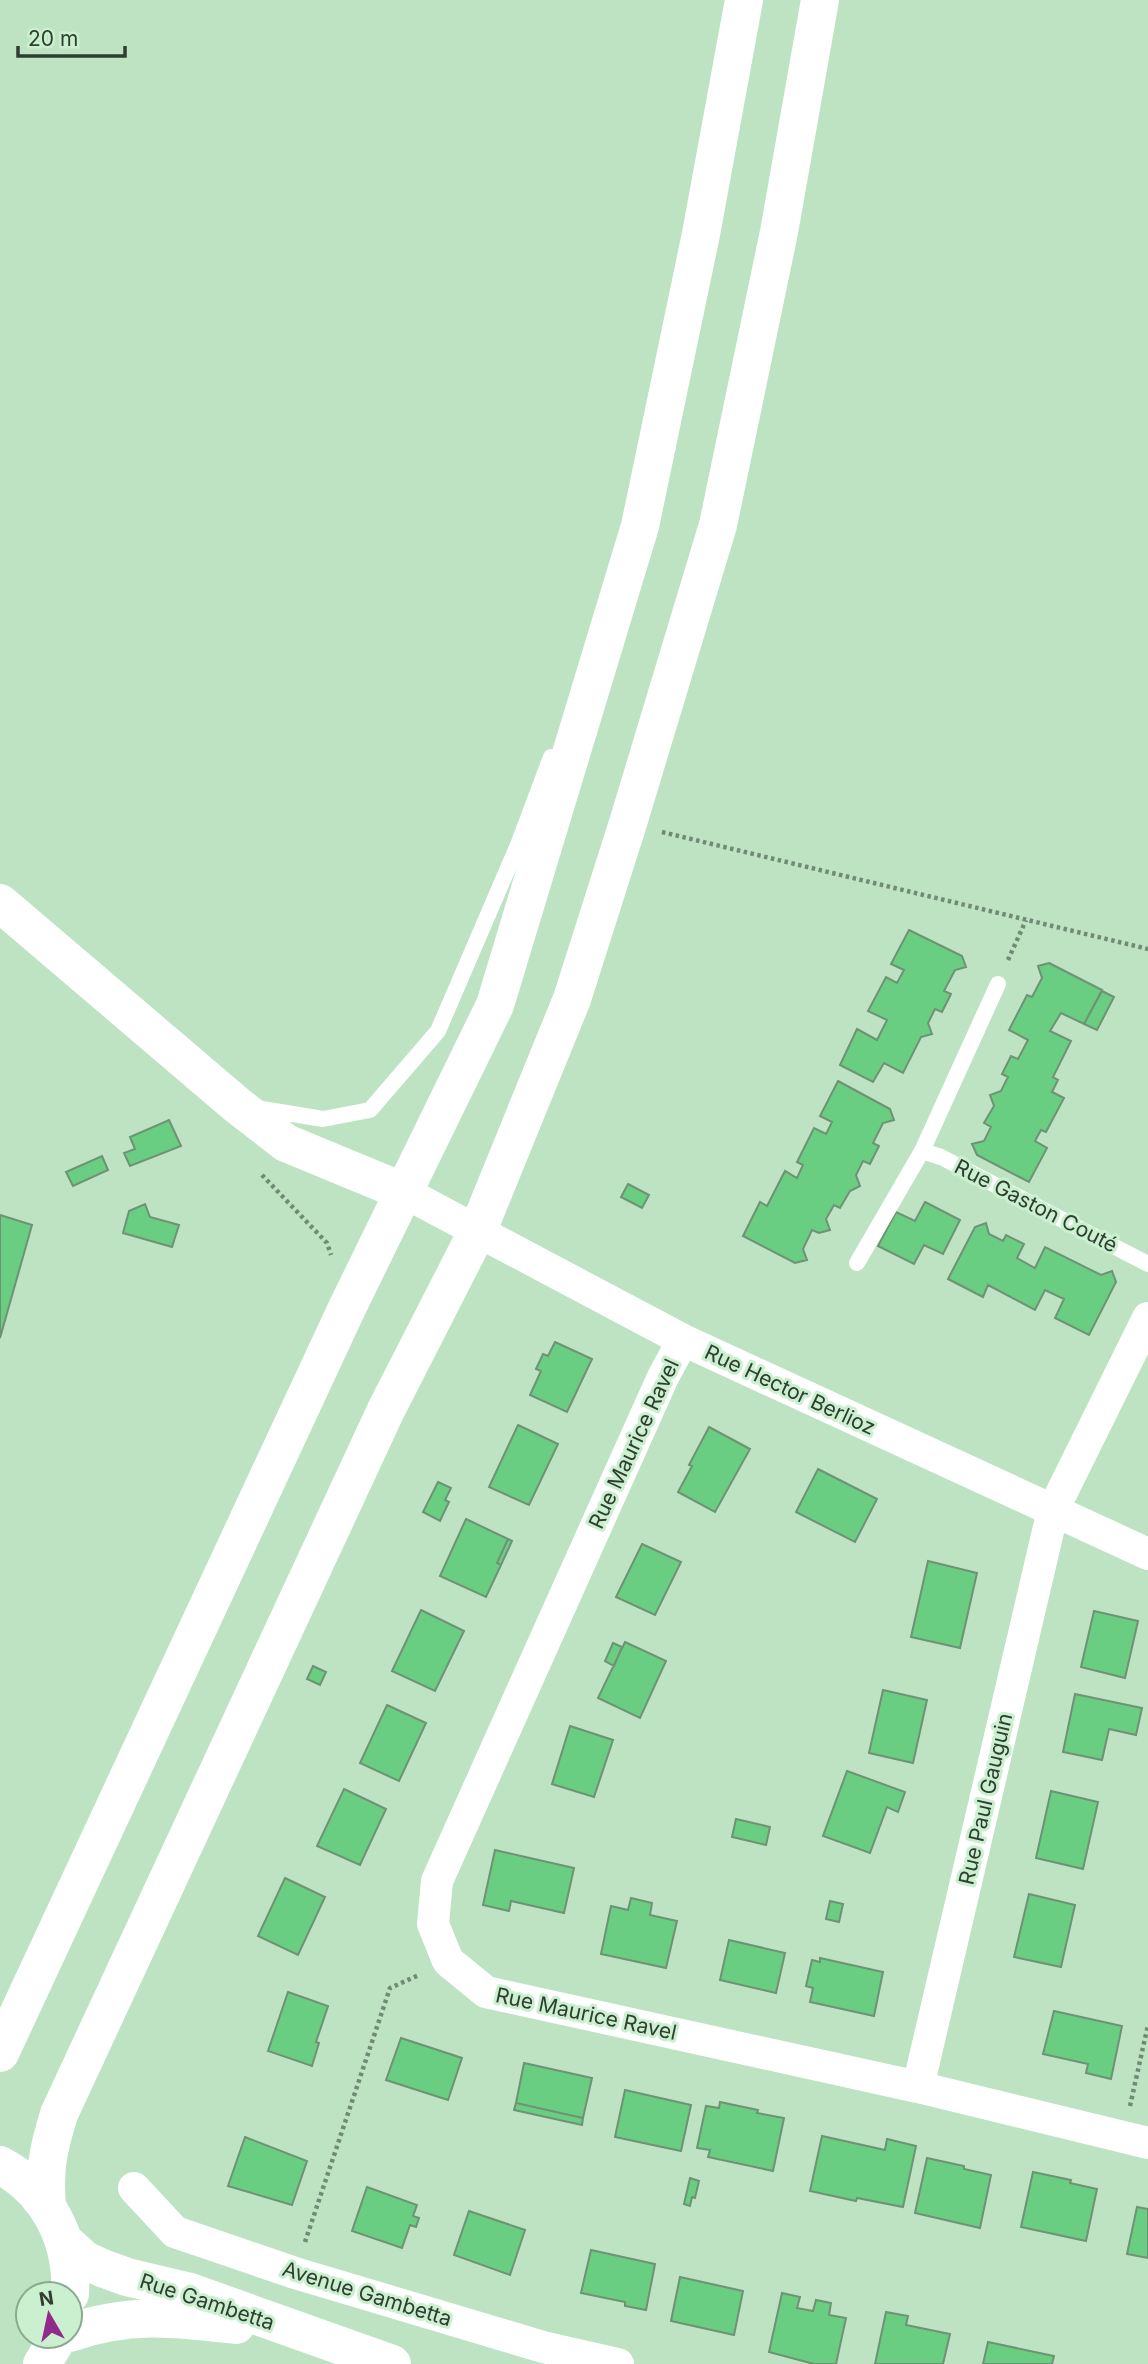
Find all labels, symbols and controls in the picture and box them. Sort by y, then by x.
scale bar [18,14,124,58]
text: 20 m [28,26,78,51]
street label: Rue Gaston Couté [951,1154,1122,1257]
street label: Rue Hector Berlioz [701,1339,879,1440]
street label: Rue Maurice Ravel [583,1355,684,1533]
street label: Rue Paul Gauguin [954,1711,1017,1887]
street label: Rue Maurice Ravel [493,1982,679,2045]
street label: Avenue Gambetta [279,2256,455,2331]
street label: Rue Gambetta [137,2268,278,2335]
north arrow [14,2280,84,2350]
text: N [37,2286,55,2311]

